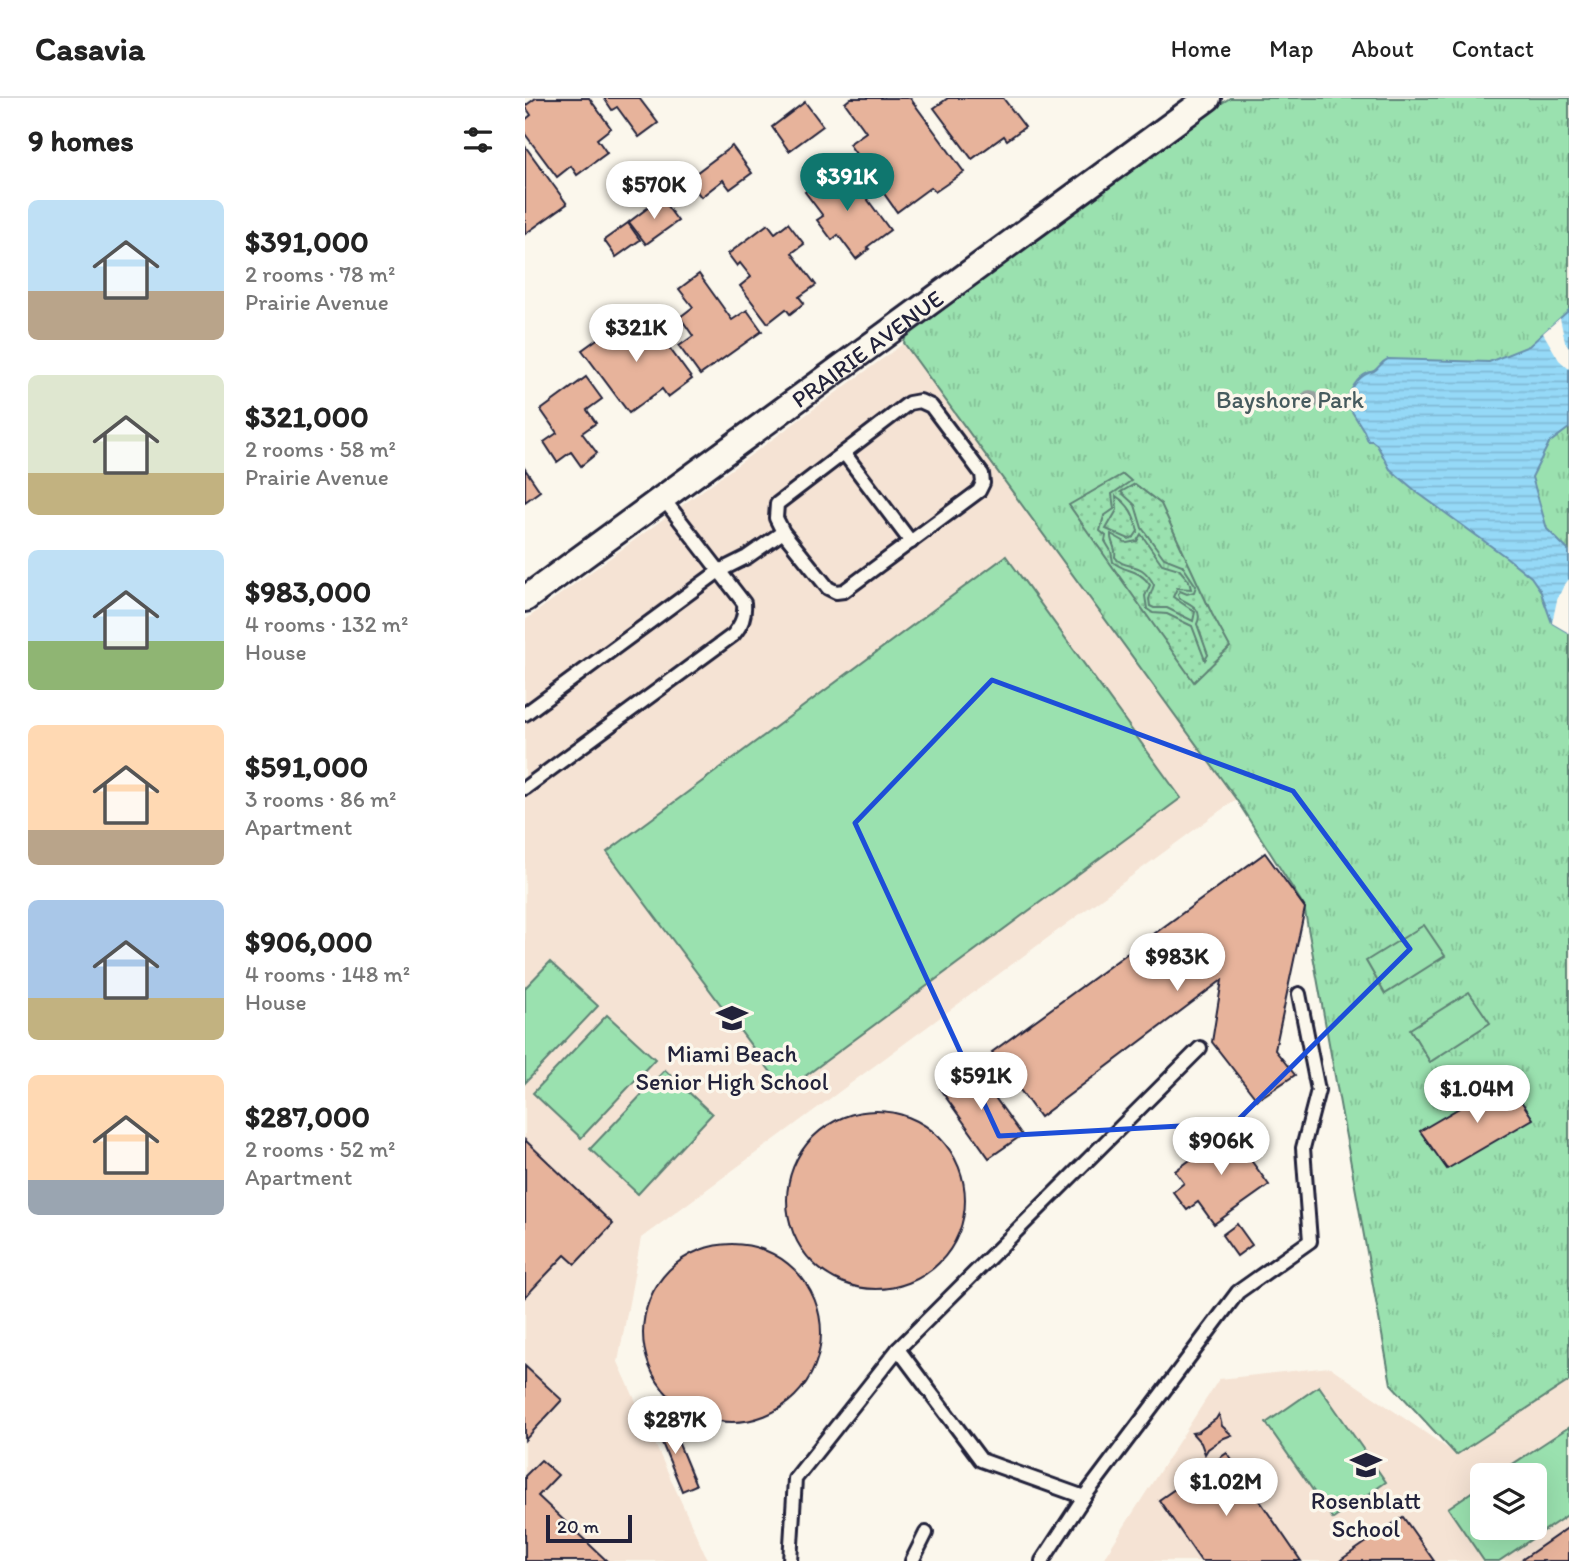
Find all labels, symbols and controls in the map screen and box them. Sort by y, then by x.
text: Casavia [35,29,145,68]
text: Home [1171,34,1231,63]
text: Map [1269,34,1313,63]
text: About [1351,34,1414,63]
text: Contact [1452,34,1534,63]
icon: filters [459,121,497,159]
text: 9 homes [28,122,134,159]
pin: $391K [798,153,896,213]
pin: $570K [605,162,703,221]
text: $391K [816,162,878,190]
text: $570K [622,170,686,198]
text: $391,000 [245,223,369,260]
icon: home [84,228,168,312]
text: 2 rooms · 78 m² [245,260,395,288]
street label: PRAIRIE AVENUE [785,283,948,413]
text: Prairie Avenue [245,288,389,316]
pin: $321K [587,304,685,364]
text: $321K [605,313,667,341]
park label: Bayshore Park [1216,385,1365,414]
text: $321,000 [245,398,369,435]
icon: home [84,403,168,487]
text: 2 rooms · 58 m² [245,435,396,463]
text: Prairie Avenue [245,463,389,491]
text: $983,000 [245,573,371,610]
icon: home [84,578,168,662]
text: 4 rooms · 132 m² [245,610,408,638]
text: House [245,638,307,666]
text: $591,000 [245,748,368,785]
icon: home [84,753,168,837]
text: 3 rooms · 86 m² [245,785,397,813]
text: Apartment [245,813,352,841]
text: $906,000 [245,923,373,960]
icon: home [84,928,168,1012]
pin: $983K [1128,934,1226,993]
text: $983K [1145,942,1209,970]
text: 4 rooms · 148 m² [245,960,410,988]
text: House [245,988,307,1016]
school or university icon: Miami Beach Senior High School [715,1001,749,1035]
place label: Miami Beach Senior High School [635,1039,829,1096]
pin: $591K [932,1052,1030,1112]
text: $591K [950,1061,1012,1089]
pin: $1.04M [1420,1066,1534,1125]
text: $1.04M [1440,1074,1514,1102]
text: $287,000 [245,1098,370,1135]
icon: home [84,1103,168,1187]
pin: $906K [1172,1118,1270,1177]
text: $906K [1189,1126,1253,1154]
text: 2 rooms · 52 m² [245,1135,395,1163]
text: Apartment [245,1163,352,1191]
pin: $287K [626,1396,724,1456]
text: $287K [644,1405,706,1433]
school or university icon: Rosenblatt School [1349,1448,1383,1482]
pin: $1.02M [1169,1458,1283,1518]
map controls [1470,1463,1547,1540]
button: layers [1470,1463,1547,1540]
text: $1.02M [1190,1467,1262,1495]
place label: Rosenblatt School [1311,1486,1421,1543]
scale bar [546,1512,632,1544]
text: 20 m [557,1515,599,1538]

